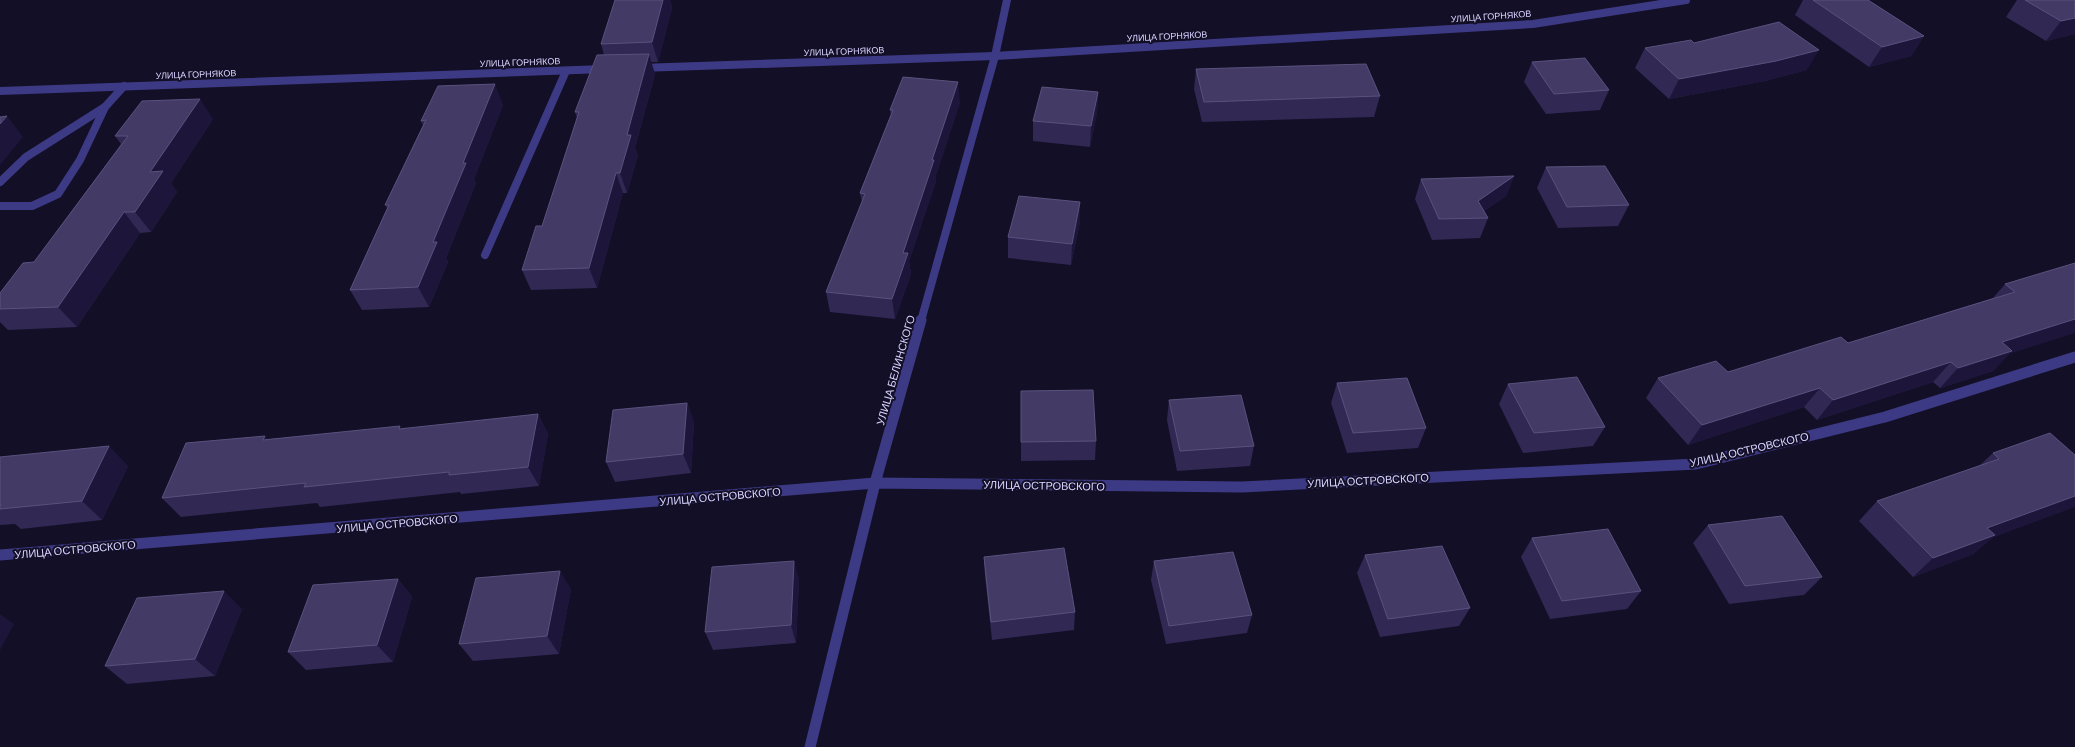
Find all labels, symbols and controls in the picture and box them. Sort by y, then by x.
street label: УЛИЦА ГОРНЯКОВ [1450,8,1532,24]
street label: УЛИЦА ГОРНЯКОВ [1126,28,1208,44]
street label: УЛИЦА ГОРНЯКОВ [803,44,885,58]
street label: УЛИЦА ГОРНЯКОВ [479,55,561,69]
street label: УЛИЦА ГОРНЯКОВ [155,67,237,81]
street label: УЛИЦА БЕЛИНСКОГО [873,313,917,426]
street label: УЛИЦА ОСТРОВСКОГО [1688,429,1810,469]
street label: УЛИЦА ОСТРОВСКОГО [1307,470,1429,490]
street label: УЛИЦА ОСТРОВСКОГО [983,477,1105,493]
street label: УЛИЦА ОСТРОВСКОГО [659,484,782,508]
street label: УЛИЦА ОСТРОВСКОГО [336,511,459,535]
street label: УЛИЦА ОСТРОВСКОГО [14,537,137,561]

